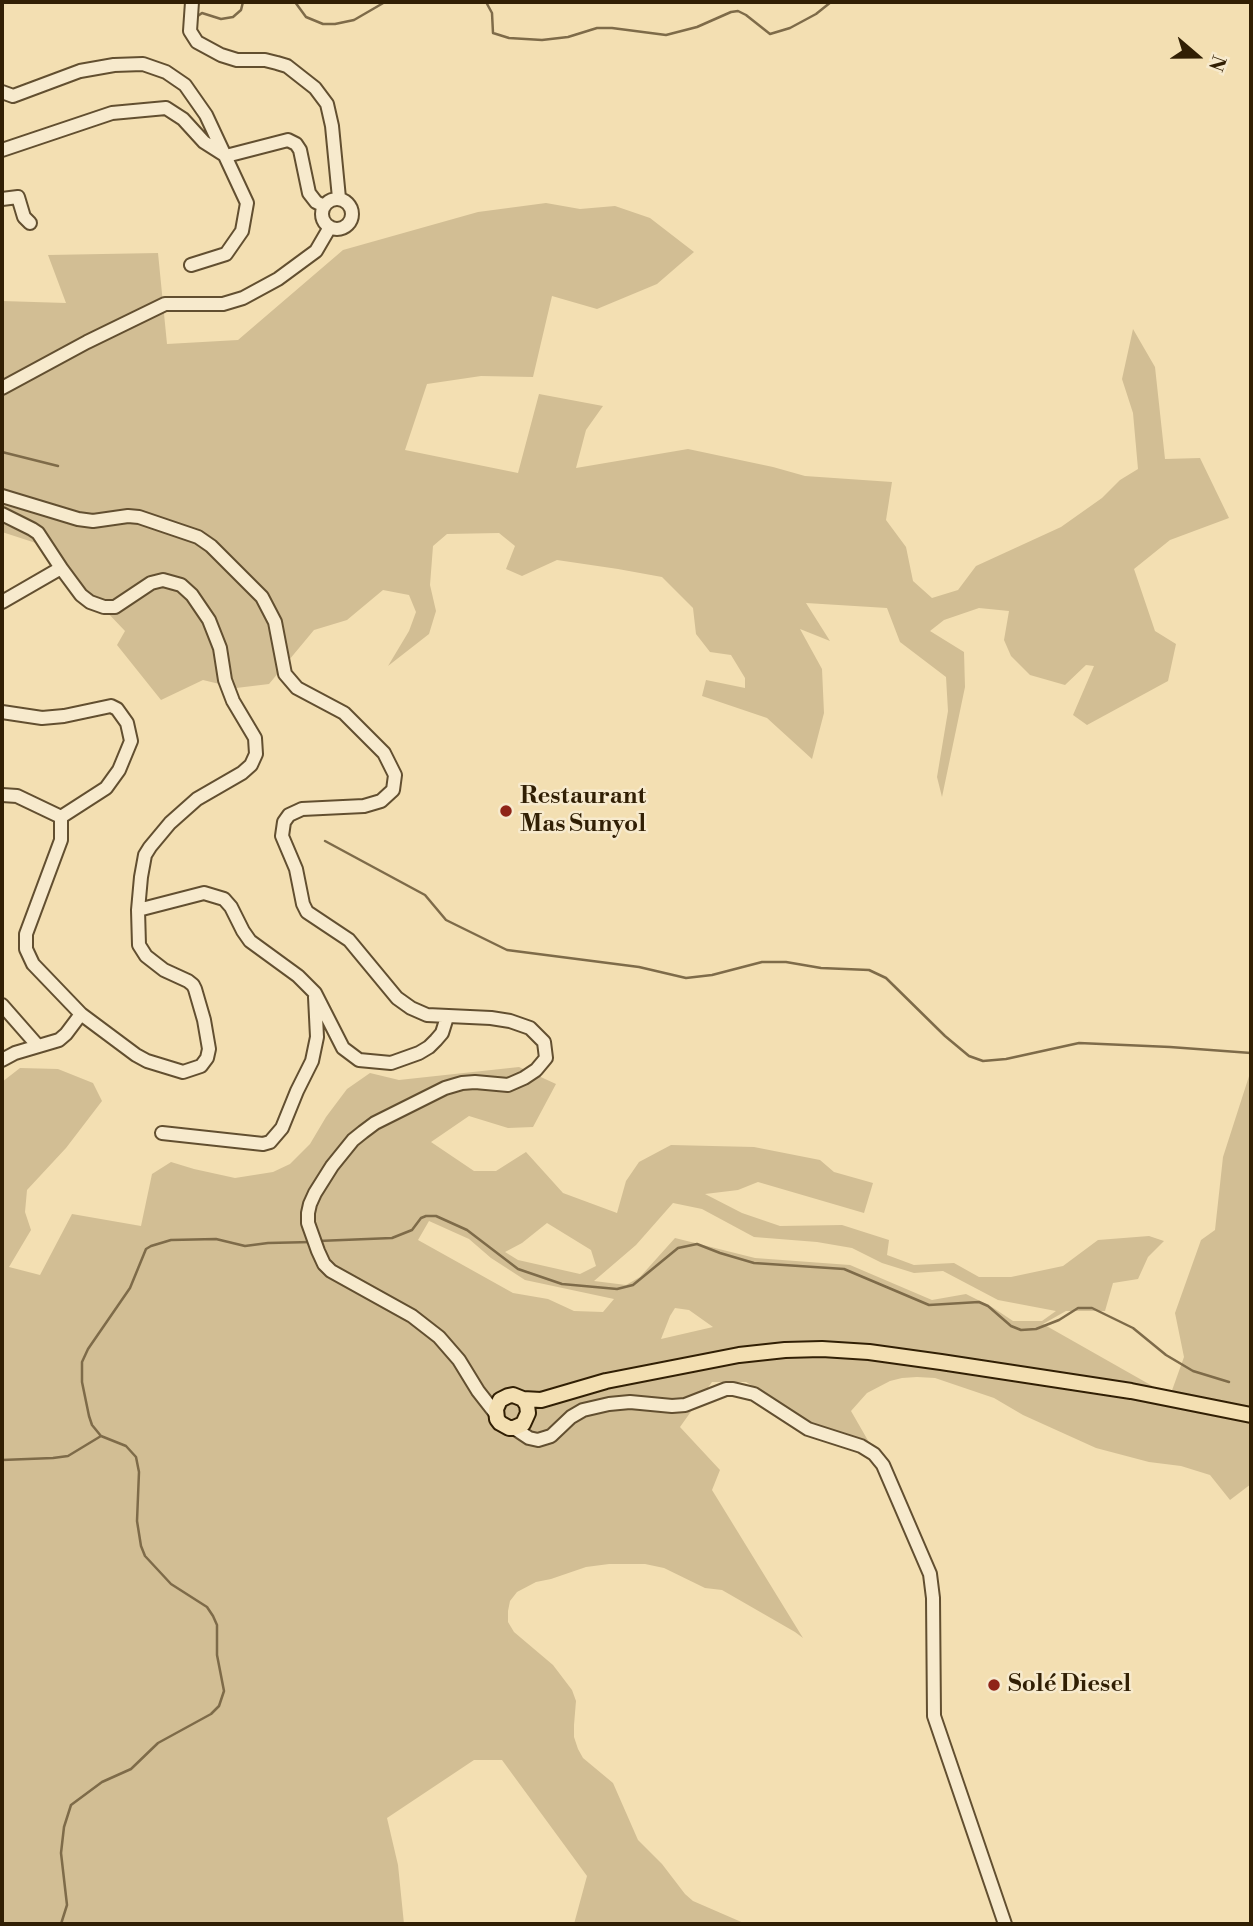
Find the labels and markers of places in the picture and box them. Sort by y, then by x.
place label: Restaurant Mas Sunyol [520,783,646,839]
marker: Restaurant Mas Sunyol [498,803,514,819]
place label: Solé Diesel [1008,1671,1131,1699]
marker: Solé Diesel [986,1677,1002,1693]

